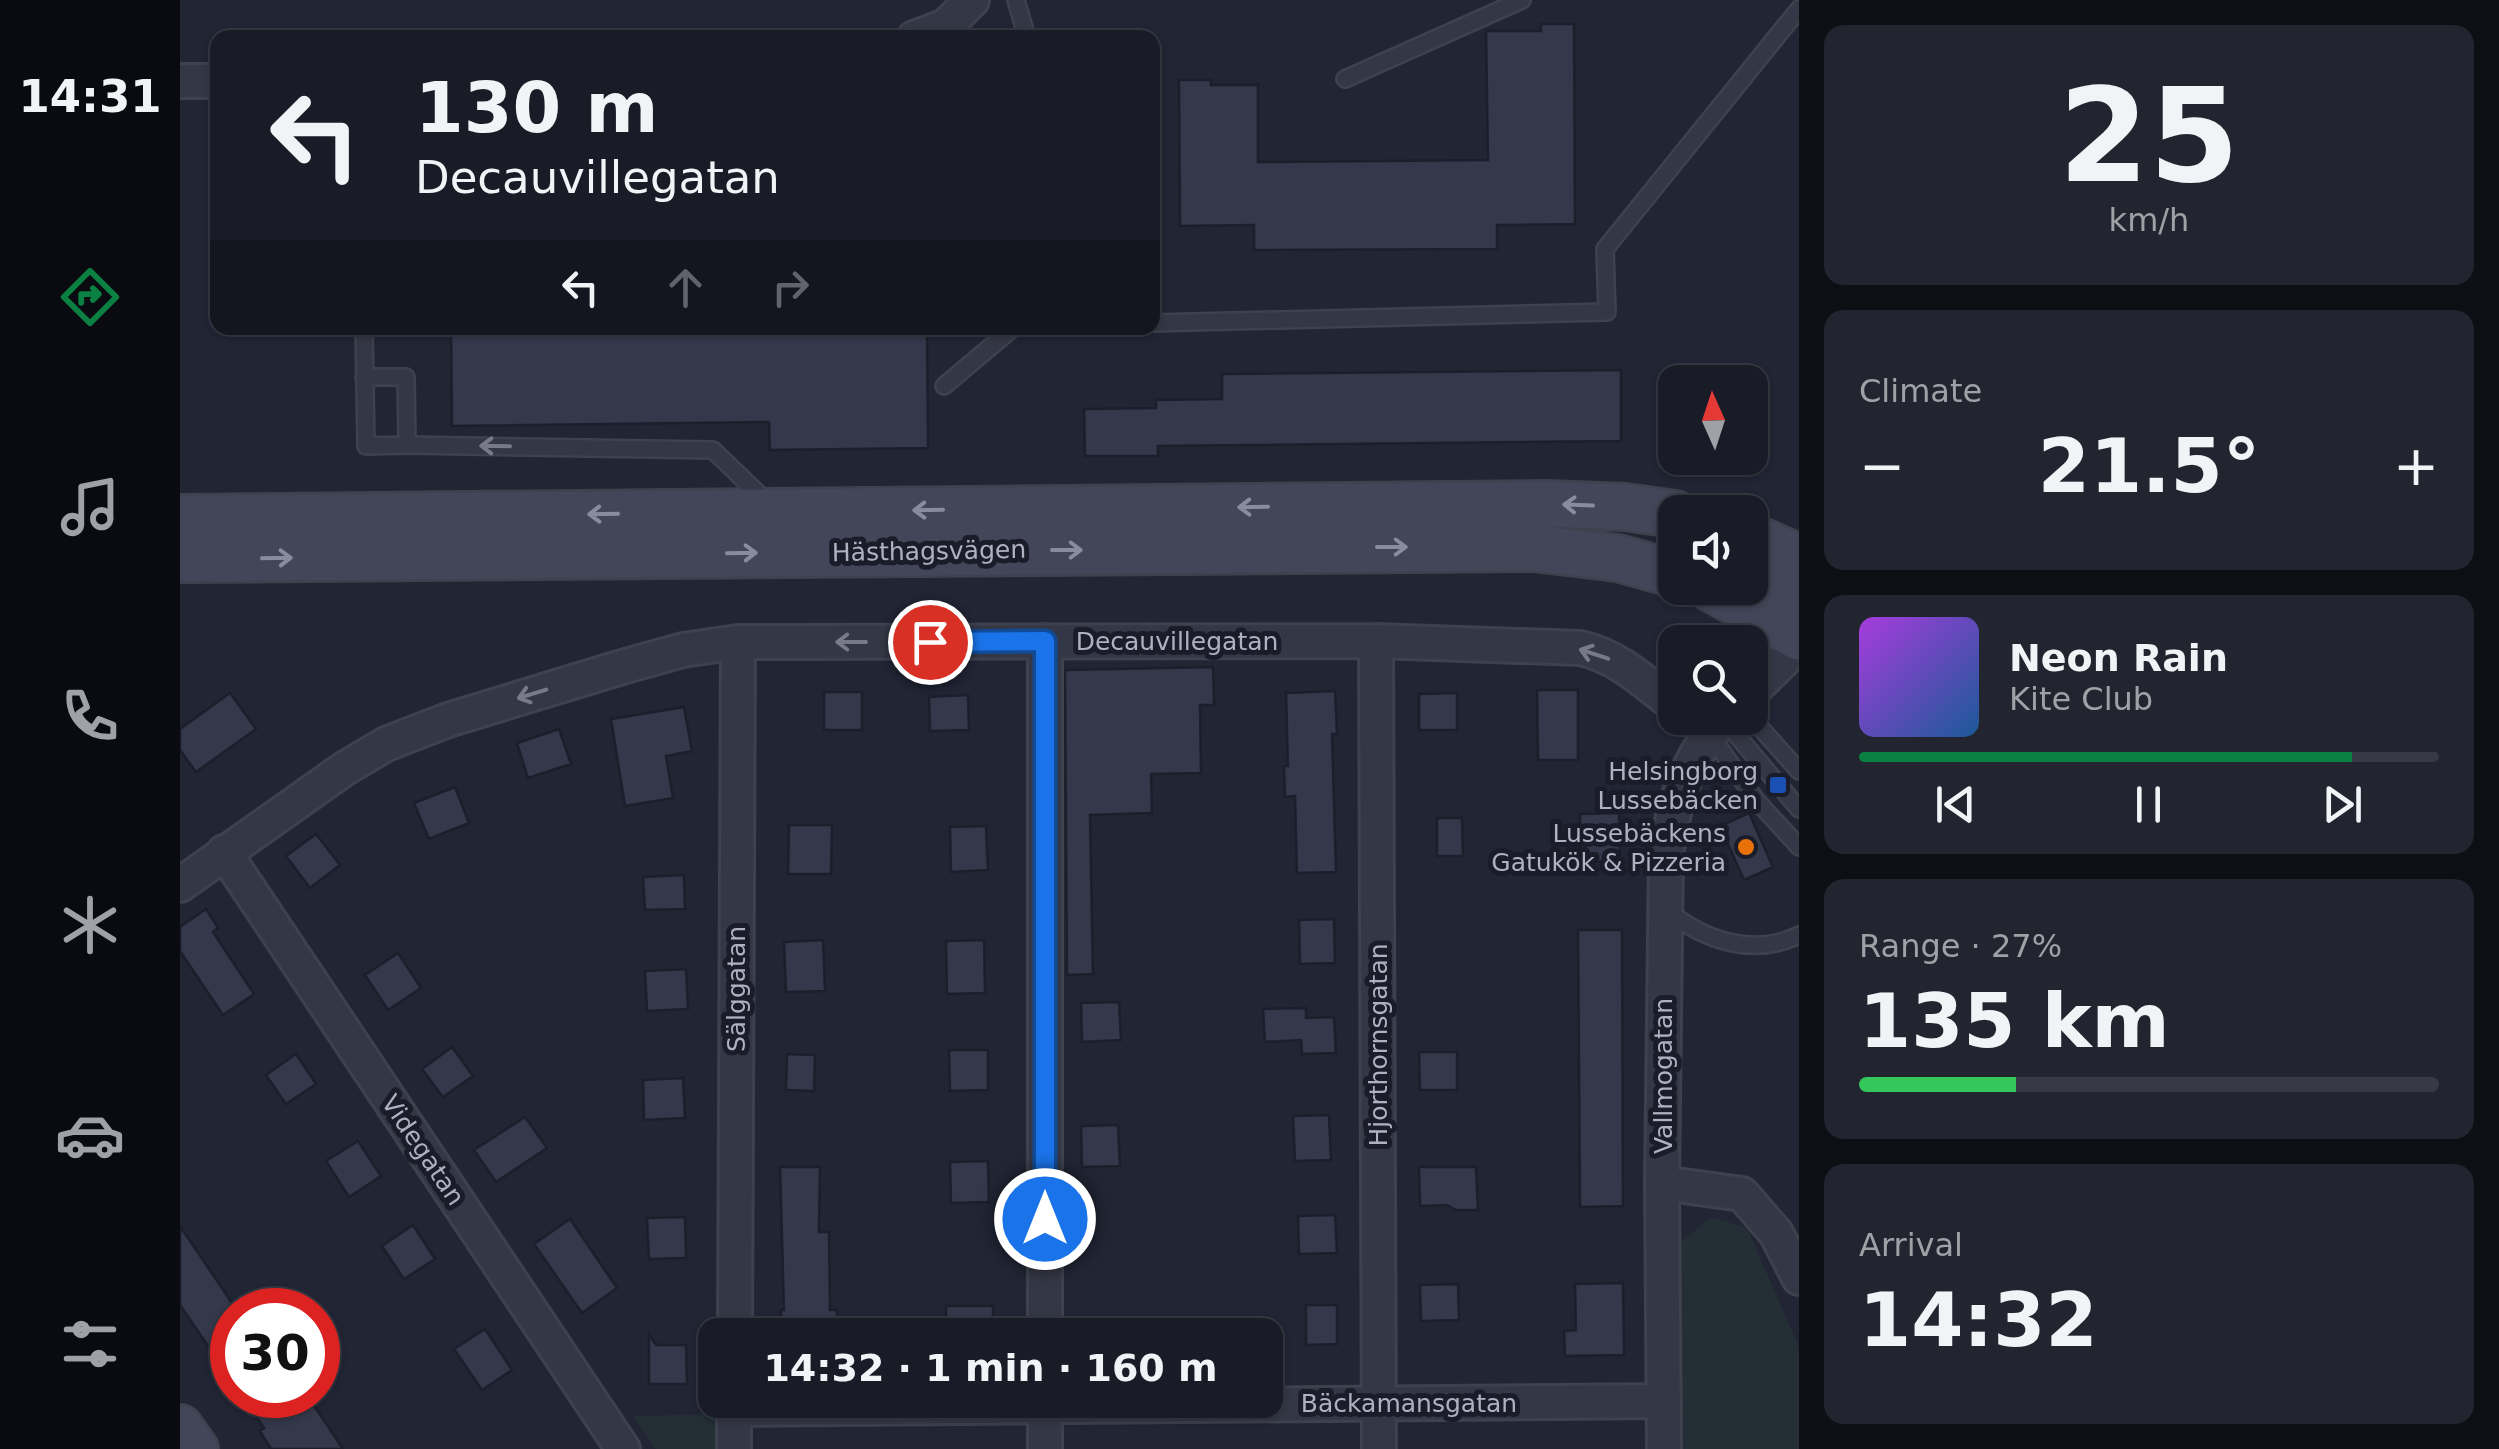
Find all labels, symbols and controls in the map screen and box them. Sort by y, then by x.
text: 25 [2059,60,2239,212]
text: 130 m [415,67,658,149]
text: 14:31 [18,70,162,123]
icon: left [250,70,380,200]
text: Decauvillegatan [415,151,780,204]
text: km/h [2109,201,2189,239]
icon: left [553,260,608,315]
icon: ahead [658,260,713,315]
icon: right [763,260,818,315]
icon: directions [55,262,125,332]
north arrow [1658,365,1768,475]
map controls [1658,365,1768,735]
text: Climate [1859,372,1982,410]
text: 21.5° [2038,422,2260,510]
text: − [1859,434,1905,498]
text: + [2393,434,2439,498]
one-way arrow [479,437,511,456]
icon: music [55,472,125,542]
one-way arrow [1563,495,1595,514]
button: sound [1658,495,1768,605]
one-way arrow [1238,498,1270,516]
one-way arrow [913,501,945,520]
one-way arrow [588,504,620,523]
street label: Hästhagsvägen [832,535,1026,567]
one-way arrow [1376,538,1408,556]
one-way arrow [1050,540,1083,560]
one-way arrow [726,544,758,562]
one-way arrow [260,548,293,568]
pin [888,600,973,685]
icon: arrive [903,615,958,670]
button: search [1658,625,1768,735]
street label: Decauvillegatan [1076,627,1278,656]
one-way arrow [835,632,868,652]
text: Neon Rain [2009,636,2228,680]
one-way arrow [1579,643,1611,661]
text: Kite Club [2009,680,2153,718]
icon: phone [55,681,125,751]
one-way arrow [517,686,549,704]
place label: Helsingborg Lussebäcken [1597,757,1758,815]
marker: Helsingborg Lussebäcken [1767,774,1789,796]
icon: previous [1928,777,1983,832]
icon: pause [2121,777,2176,832]
icon: next [2315,777,2370,832]
place label: Lussebäckens Gatukök & Pizzeria [1491,819,1726,877]
marker: Lussebäckens Gatukök & Pizzeria [1735,836,1757,858]
icon: climate [55,890,125,960]
street label: Sälggatan [722,926,751,1052]
text: Range · 27% [1859,927,2062,965]
street label: Hjorthornsgatan [1364,943,1393,1147]
text: 135 km [1859,977,2170,1065]
street label: Vallmogatan [1649,998,1678,1154]
street label: Videgatan [375,1089,471,1211]
icon: car [55,1100,125,1170]
position arrow [993,1167,1097,1271]
text: Arrival [1859,1226,1963,1264]
text: 14:32 [1859,1276,2098,1364]
speed limit sign: 30 [210,1288,340,1418]
icon: filters [55,1309,125,1379]
text: 14:32 · 1 min · 160 m [763,1346,1218,1390]
street label: Bäckamansgatan [1301,1389,1517,1418]

